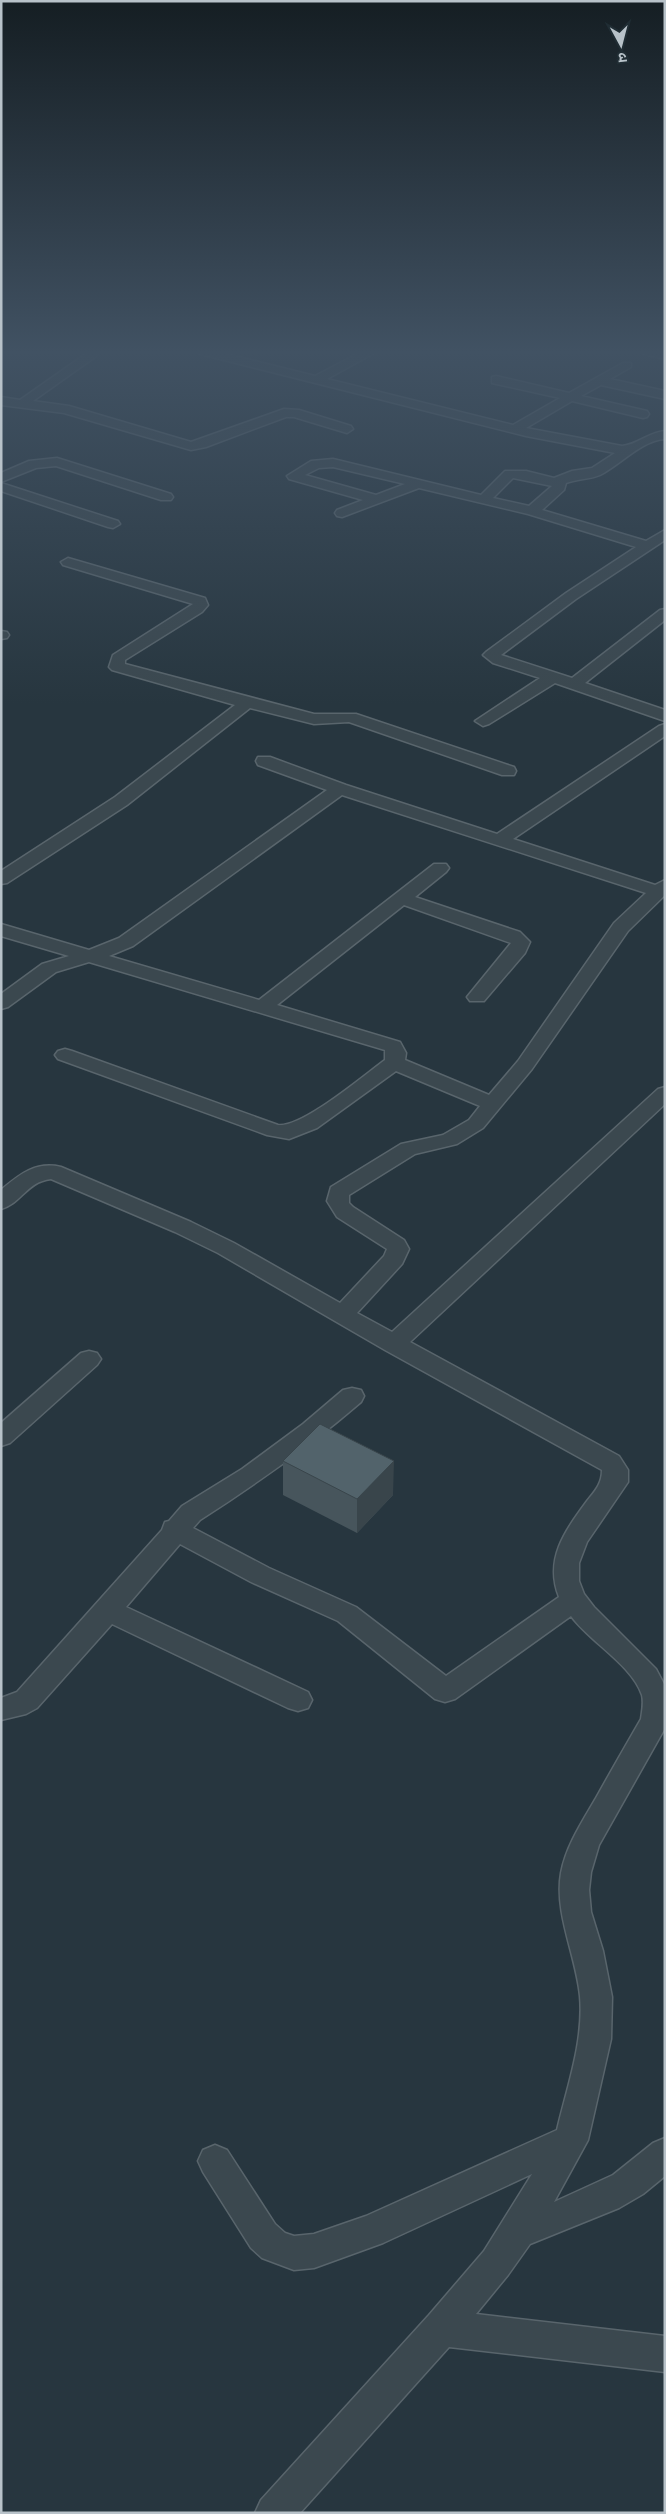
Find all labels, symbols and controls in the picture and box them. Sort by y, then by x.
north arrow [596,20,646,70]
text: उ [617,49,628,66]

